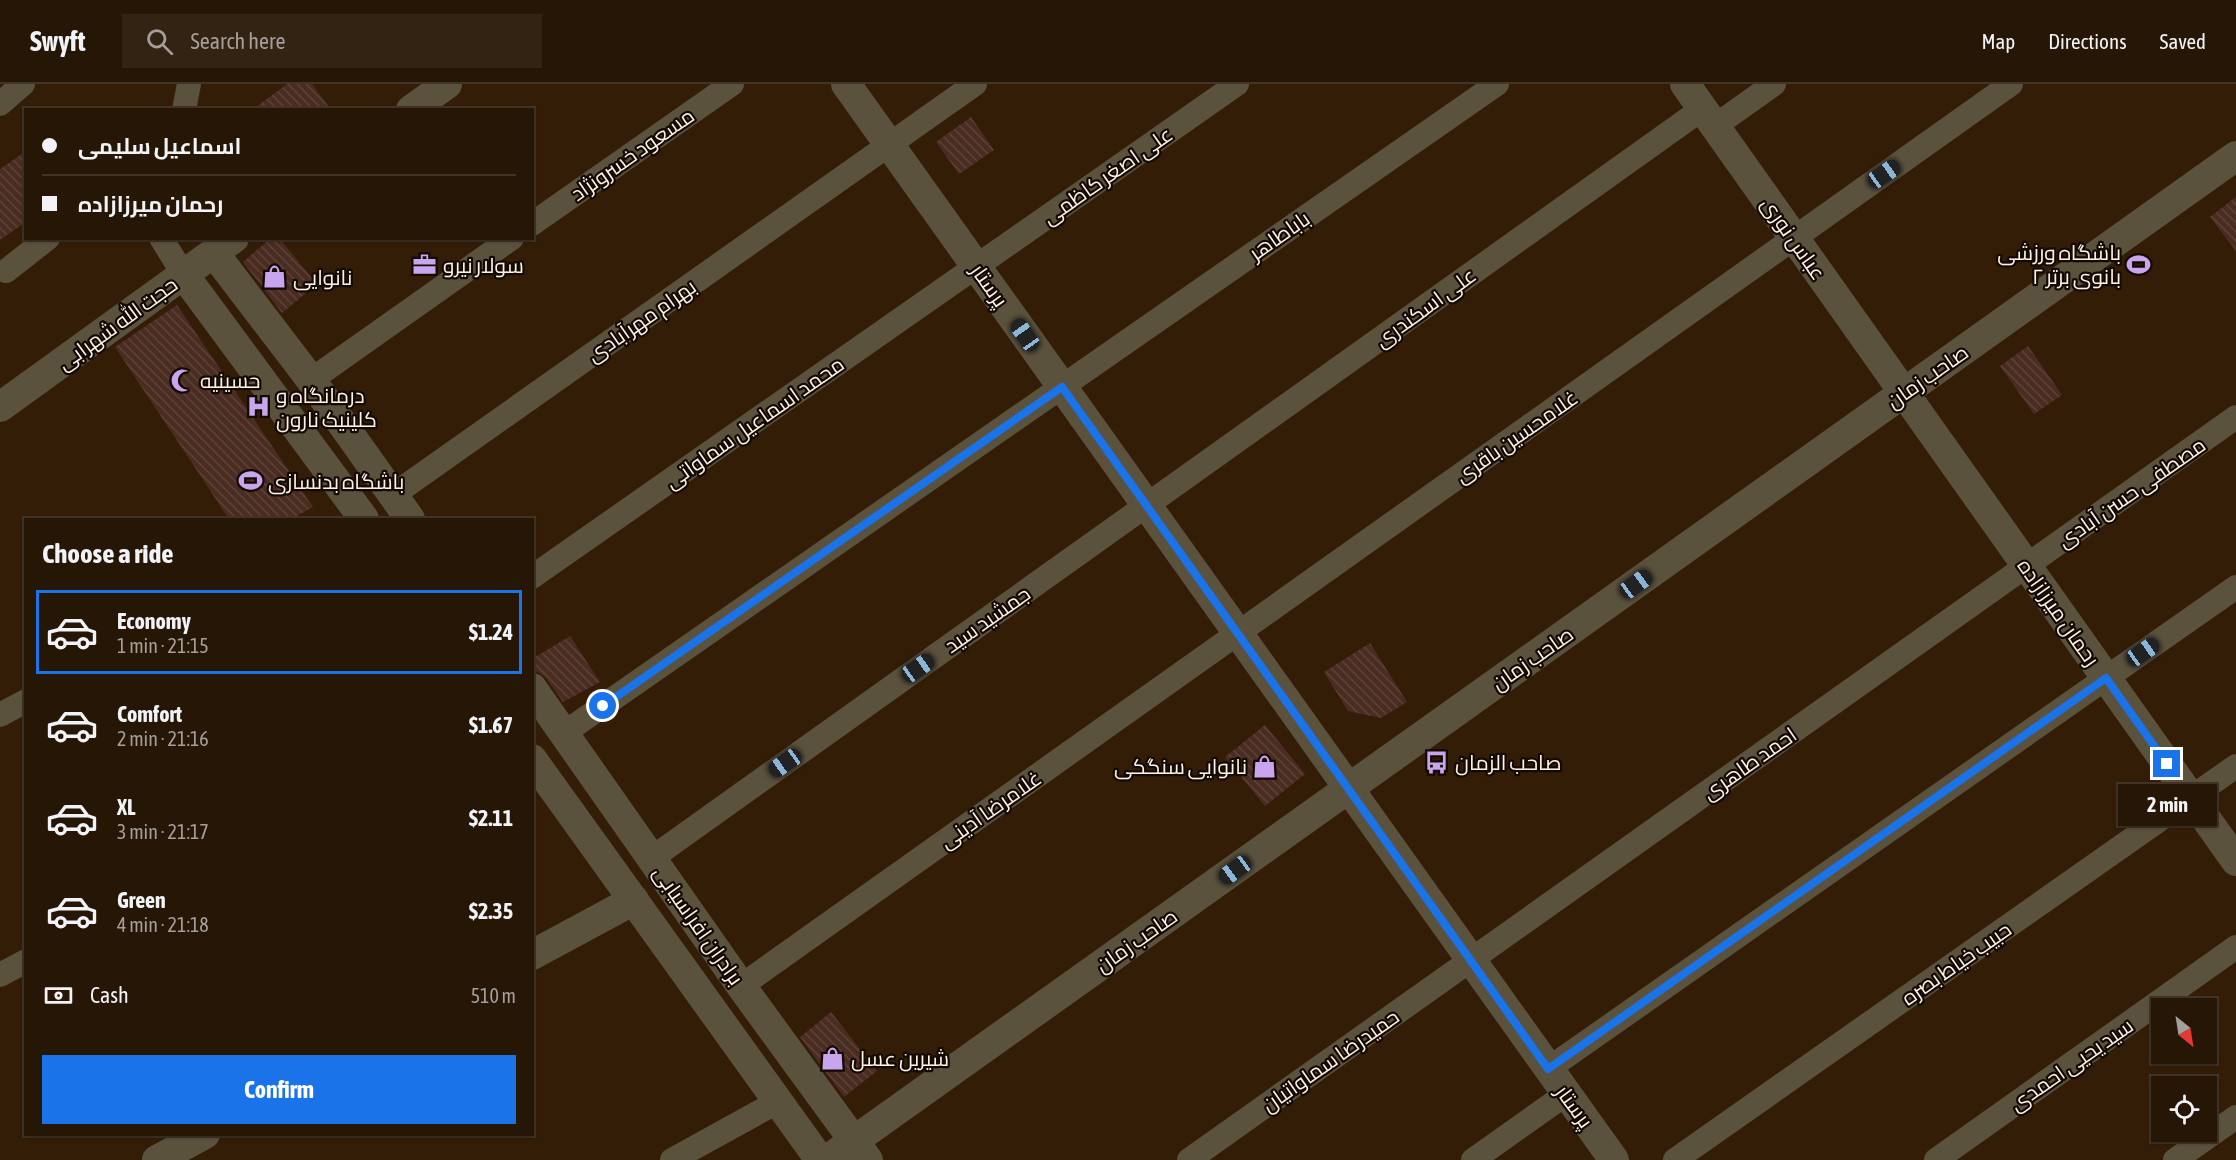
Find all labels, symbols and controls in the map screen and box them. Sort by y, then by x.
search box [122,14,542,68]
text: Swyft [30,25,86,57]
icon: search [143,25,176,58]
text: Search here [191,28,285,54]
text: Map [1981,29,2015,53]
text: Directions [2048,29,2127,53]
text: Saved [2160,29,2206,53]
street label: مسعود خسرونژاد [566,103,699,206]
street label: علی اصغر کاظمی [1037,121,1178,230]
text: اسماعیل سلیمی [78,133,242,159]
car [1864,156,1904,192]
text: رحمان میرزازاده [78,191,223,217]
street label: عباس نوری [1755,192,1831,285]
street label: باباطاهر [1243,206,1314,266]
place label: باشگاه ورزشی بانوی برتر ۲ [1997,240,2121,290]
sports icon: باشگاه ورزشی بانوی برتر ۲ [2126,251,2152,277]
office icon: سولار نیرو [412,252,438,278]
place label: سولار نیرو [443,253,524,278]
street label: پرستار [964,258,1014,313]
street label: علی اسکندری [1370,262,1481,353]
shop icon: نانوایی [262,264,288,290]
place label: نانوایی [293,265,352,291]
street label: حجت الله شهرابی [52,271,183,376]
street label: بهرام مهرآبادی [582,274,702,369]
car [1007,315,1043,355]
street label: صاحب زمان [1881,339,1974,415]
street label: محمد اسماعیل سماواتی [660,351,849,495]
mosque icon: حسینیه [169,367,195,393]
place label: حسینیه [200,368,260,392]
place label: درمانگاه و کلینیک نارون [276,383,377,433]
street label: غلامحسین باقری [1450,385,1583,489]
hospital icon: درمانگاه و کلینیک نارون [245,394,271,420]
street label: مصطفی حسن آبادی [2052,432,2211,554]
sports icon: باشگاه بدنسازی [237,468,263,494]
place label: باشگاه بدنسازی [268,469,404,495]
text: Choose a ride [42,538,174,569]
street label: رحمان میرزازاده [2012,554,2105,671]
car [1616,566,1656,602]
street label: جمشید سید [940,581,1034,657]
icon: car [45,605,99,659]
text: Economy [117,608,191,634]
text: $1.24 [469,619,513,645]
street label: صاحب زمان [1486,621,1579,697]
text: 1 min · 21:15 [117,634,209,657]
car [2123,634,2163,670]
car [898,650,938,686]
route start [589,692,616,719]
icon: car [45,698,99,752]
text: Comfort [117,701,182,727]
text: $1.67 [469,712,513,738]
street label: احمد طاهری [1697,722,1802,806]
text: 2 min · 21:16 [117,727,209,750]
car [765,745,805,781]
bus stop icon: صاحب الزمان [1424,749,1450,775]
place label: صاحب الزمان [1455,750,1562,776]
route end [2153,750,2180,777]
shop icon: نانوایی سنگکی [1252,753,1278,779]
place label: نانوایی سنگکی [1114,754,1247,780]
street label: غلامرضا آدینی [934,765,1047,855]
callout: 2 min [2118,785,2216,827]
icon: car [45,791,99,845]
text: 2 min [2147,793,2188,816]
text: XL [117,794,135,820]
text: $2.11 [469,805,513,831]
text: 3 min · 21:17 [117,820,209,843]
car [1215,852,1255,888]
street label: برادران افراسیابی [647,861,749,990]
icon: car [45,884,99,938]
text: Green [117,887,166,913]
text: $2.35 [469,898,513,924]
street label: صاحب زمان [1090,903,1183,979]
text: 4 min · 21:18 [117,913,209,936]
street label: حبیب خیاط بصره [1897,916,2016,1010]
icon: cash [42,979,75,1012]
text: Cash [90,982,129,1008]
text: 510 m [471,984,516,1007]
north arrow [2151,998,2217,1064]
map controls [2151,998,2217,1142]
street label: حمیدرضا سماواتیان [1257,1004,1404,1118]
street label: سید یحیی احمدی [2005,1013,2138,1117]
shop icon: شیرین عسل [820,1045,846,1071]
place label: شیرین عسل [851,1046,949,1072]
button: Confirm [42,1055,516,1124]
button: locate [2151,1076,2217,1142]
street label: پرستار [1548,1079,1599,1134]

